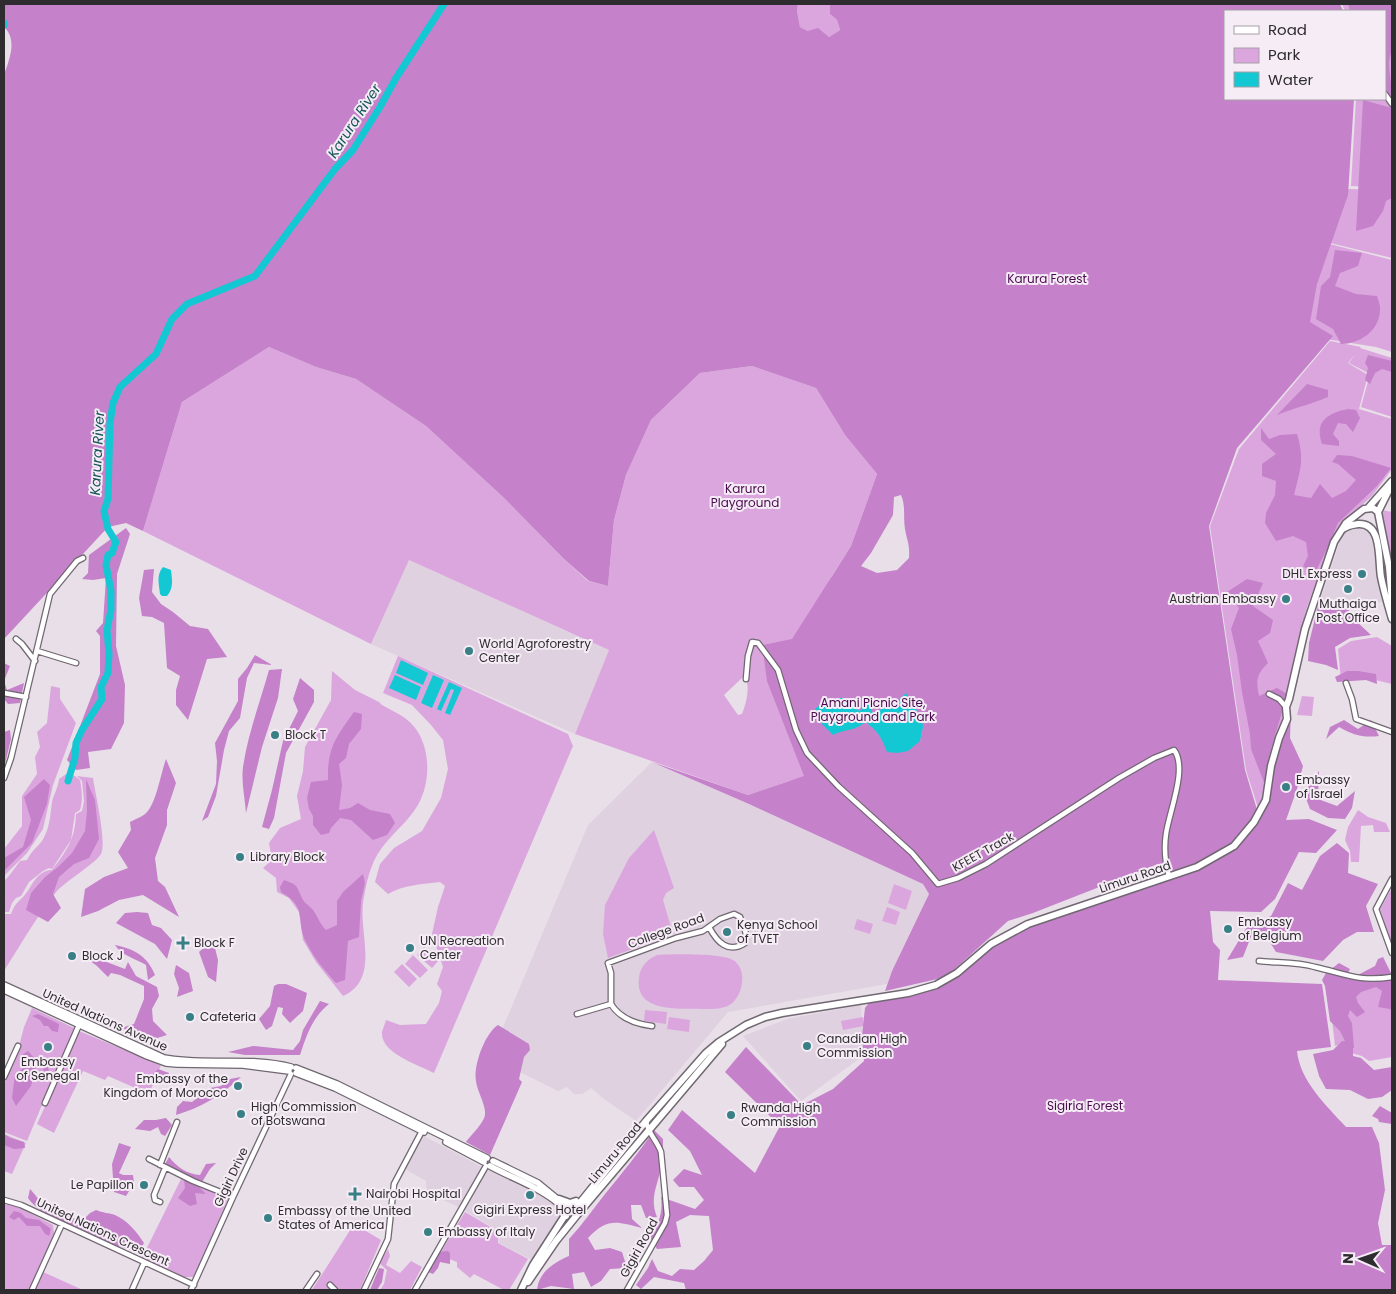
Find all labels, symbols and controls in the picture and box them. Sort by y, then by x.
legend [1224,10,1386,100]
text: Road [1268,19,1307,40]
text: Park [1268,44,1300,65]
text: Water [1268,69,1314,90]
water label: Karura River [323,79,386,162]
park label: Karura Forest [1007,270,1087,287]
water label: Karura River [85,409,109,496]
park label: Karura Playground [711,480,779,511]
place label: DHL Express [1282,565,1352,582]
marker: DHL Express [1356,568,1368,580]
marker: Muthaiga Post Office [1342,583,1354,595]
place label: Austrian Embassy [1169,590,1276,607]
marker: Austrian Embassy [1280,593,1292,605]
place label: Muthaiga Post Office [1316,595,1380,626]
place label: World Agroforestry Center [479,635,591,666]
marker: World Agroforestry Center [463,645,475,657]
park label: Amani Picnic Site, Playground and Park [811,694,936,725]
place label: Block T [285,726,327,743]
marker: Block T [269,729,281,741]
place label: Embassy of Israel [1296,771,1350,802]
marker: Embassy of Israel [1280,781,1292,793]
street label: KFEET Track [949,827,1017,875]
place label: Library Block [250,848,326,865]
marker: Library Block [234,851,246,863]
street label: Limuru Road [1097,856,1173,897]
street label: College Road [625,909,706,952]
place label: Embassy of Belgium [1238,913,1302,944]
place label: Kenya School of TVET [737,916,818,947]
marker: Embassy of Belgium [1222,923,1234,935]
marker: Kenya School of TVET [721,926,733,938]
place label: UN Recreation Center [420,932,504,963]
place label: Block F [194,934,235,951]
marker: Block F [176,936,190,950]
marker: UN Recreation Center [404,942,416,954]
place label: Block J [82,947,123,964]
marker: Block J [66,950,78,962]
street label: United Nations Avenue [40,984,171,1055]
place label: Cafeteria [200,1008,256,1025]
marker: Cafeteria [184,1011,196,1023]
place label: Canadian High Commission [817,1030,907,1061]
marker: Canadian High Commission [801,1040,813,1052]
marker: Embassy of Senegal [42,1041,54,1053]
place label: Embassy of Senegal [16,1053,80,1084]
place label: Embassy of the Kingdom of Morocco [103,1070,228,1101]
marker: Embassy of the Kingdom of Morocco [232,1080,244,1092]
park label: Sigiria Forest [1047,1097,1123,1114]
place label: High Commission of Botswana [251,1098,357,1129]
place label: Rwanda High Commission [741,1099,820,1130]
marker: High Commission of Botswana [235,1108,247,1120]
marker: Rwanda High Commission [725,1109,737,1121]
street label: Limuru Road [584,1119,645,1187]
street label: Gigiri Drive [209,1144,252,1209]
place label: Le Papillon [71,1176,134,1193]
marker: Le Papillon [138,1179,150,1191]
place label: Nairobi Hospital [366,1185,461,1202]
marker: Nairobi Hospital [348,1187,362,1201]
marker: Gigiri Express Hotel [524,1189,536,1201]
street label: United Nations Crescent [34,1193,172,1270]
place label: Gigiri Express Hotel [474,1201,586,1218]
place label: Embassy of the United States of America [278,1202,411,1233]
marker: Embassy of the United States of America [262,1212,274,1224]
street label: Gigiri Road [615,1215,662,1280]
place label: Embassy of Italy [438,1223,535,1240]
marker: Embassy of Italy [422,1226,434,1238]
north arrow [1336,1234,1386,1284]
text: N [1338,1253,1358,1264]

